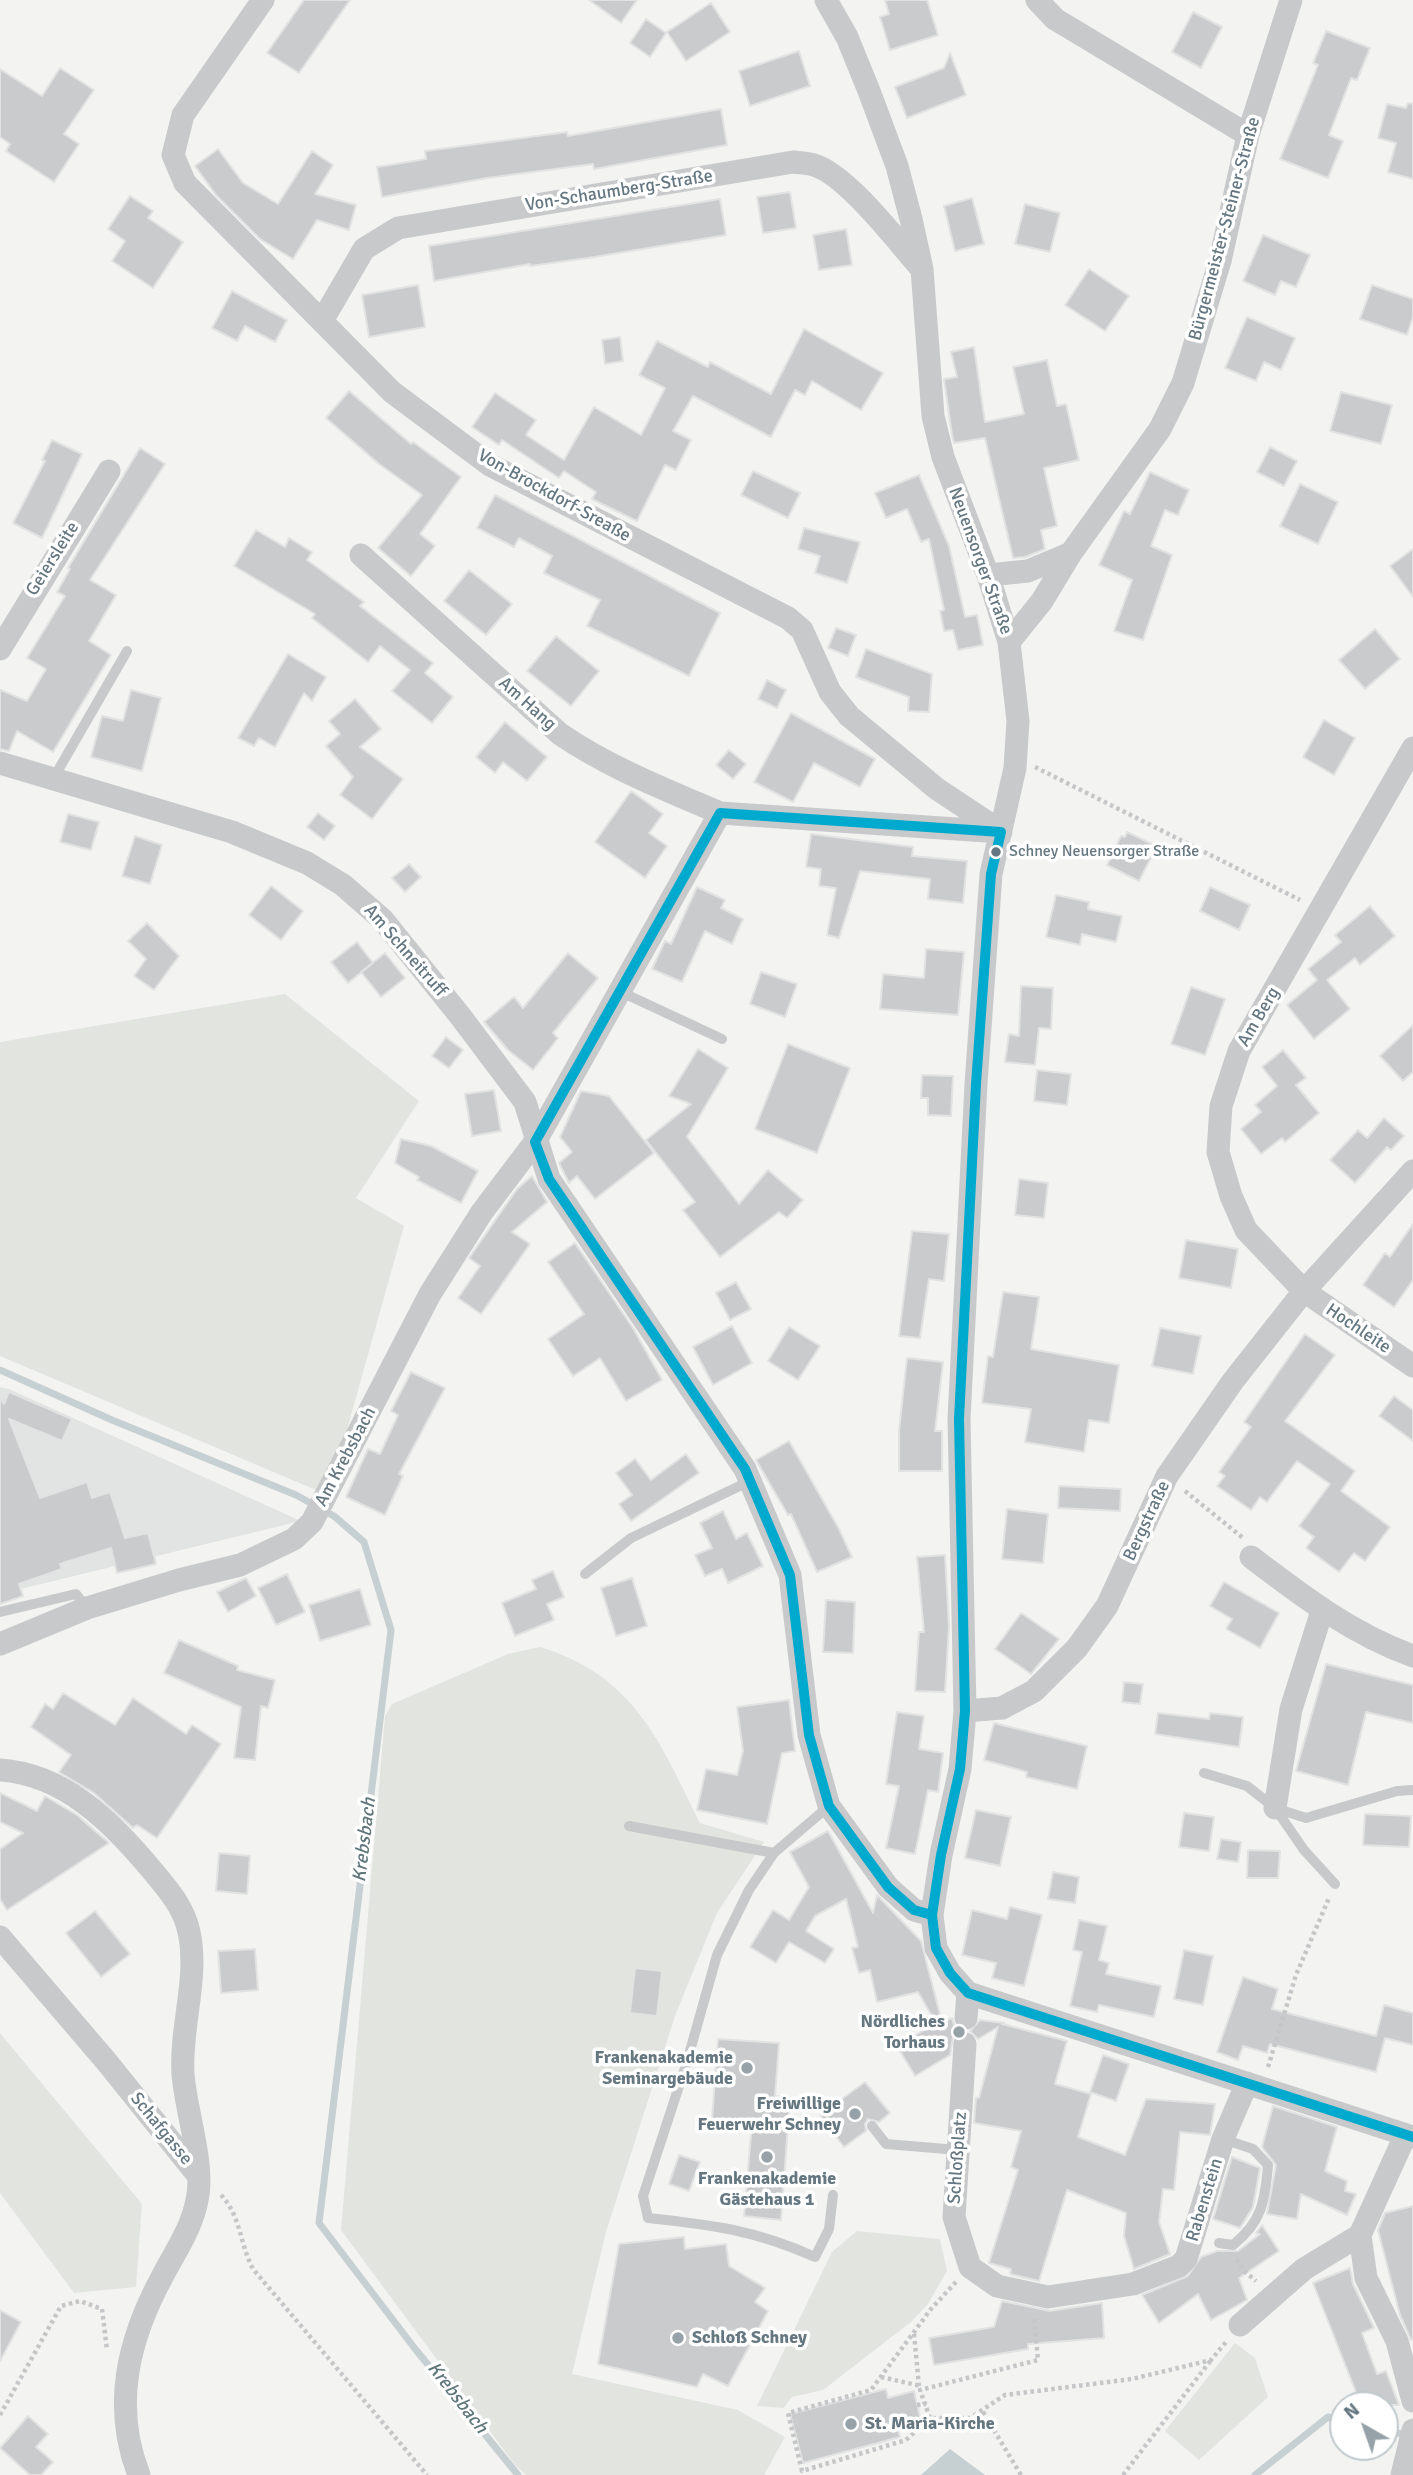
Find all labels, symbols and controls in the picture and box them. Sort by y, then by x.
street label: Bürgermeister-Steiner-Straße [1185,115,1265,343]
street label: Von-Schaumberg-Straße [524,166,714,216]
street label: Von-Brockdorf-Sreaße [474,445,634,547]
street label: Neuensorger Straße [943,485,1017,637]
street label: Geiersleite [22,518,84,600]
street label: Am Hang [494,673,560,735]
place label: Schney Neuensorger Straße [1009,842,1199,862]
marker: Schney Neuensorger Straße [989,845,1003,859]
street label: Am Schneitruff [359,900,451,1002]
street label: Am Berg [1233,983,1285,1051]
street label: Hochleite [1321,1299,1395,1359]
street label: Am Krebsbach [311,1404,381,1510]
street label: Bergstraße [1119,1477,1175,1565]
water label: Krebsbach [349,1797,381,1883]
place label: Nördliches Torhaus [860,2011,945,2054]
marker: Nördliches Torhaus [951,2024,967,2040]
place label: Frankenakademie Seminargebäude [595,2047,733,2090]
marker: Frankenakademie Seminargebäude [739,2060,755,2076]
street label: Schafgasse [125,2089,197,2169]
place label: Freiwillige Feuerwehr Schney [697,2093,841,2136]
marker: Freiwillige Feuerwehr Schney [847,2106,863,2122]
street label: Schloßplatz [944,2111,972,2205]
marker: Frankenakademie Gästehaus 1 [759,2149,775,2165]
street label: Rabenstein [1182,2156,1228,2244]
place label: Frankenakademie Gästehaus 1 [698,2168,836,2210]
place label: Schloß Schney [692,2327,807,2349]
marker: Schloß Schney [670,2330,686,2346]
water label: Krebsbach [422,2358,492,2438]
north arrow [1329,2391,1399,2461]
text: N [1339,2398,1365,2425]
place label: St. Maria-Kirche [865,2413,995,2435]
marker: St. Maria-Kirche [843,2416,859,2432]

